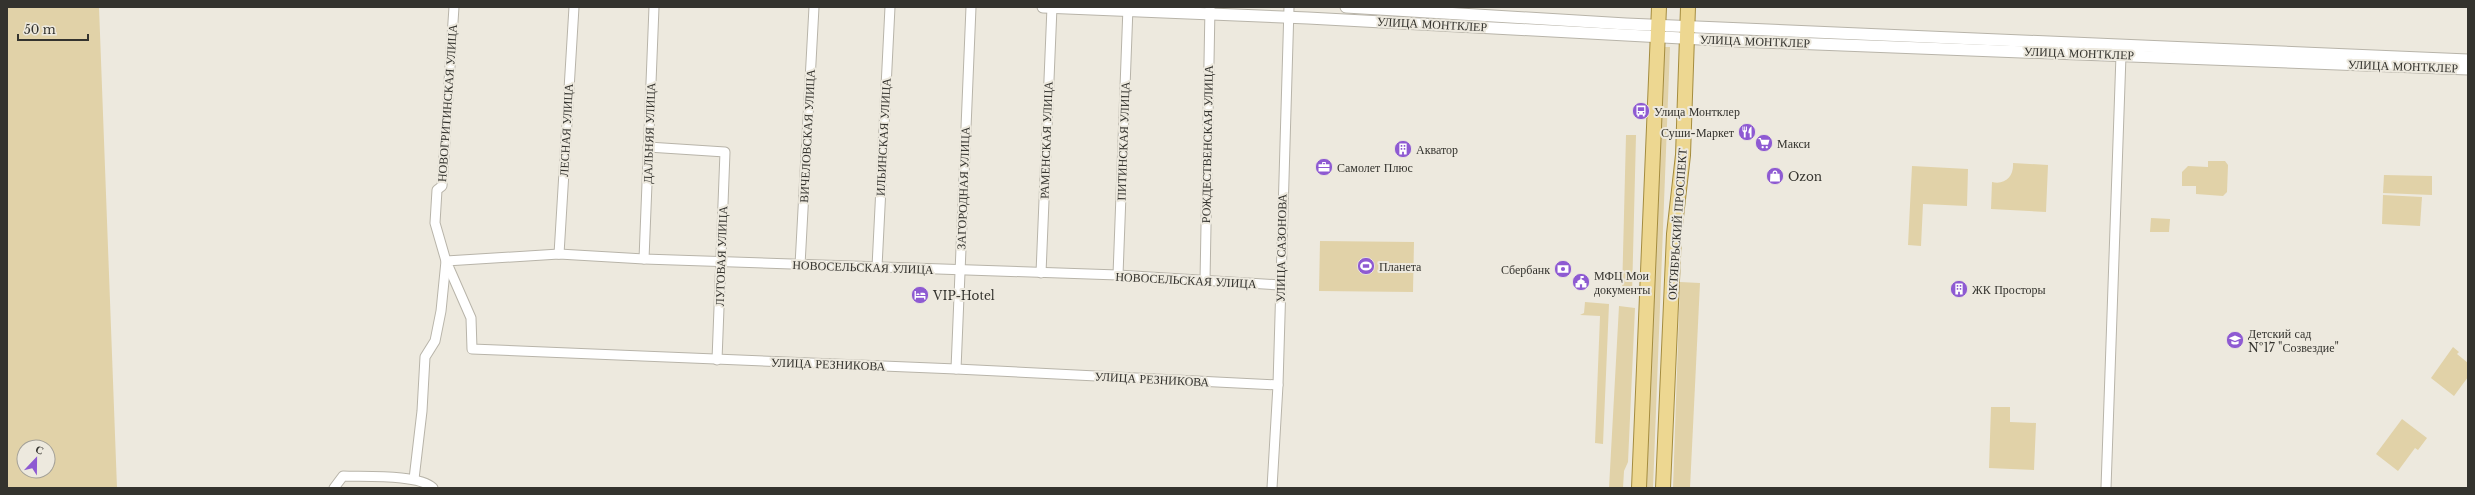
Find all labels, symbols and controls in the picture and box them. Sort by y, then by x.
street label: УЛИЦА МОНТКЛЕР [1377,14,1488,34]
scale bar [18,16,88,42]
text: 50 m [24,22,56,37]
street label: НОВОГРИТИНСКАЯ УЛИЦА [434,23,460,183]
street label: УЛИЦА МОНТКЛЕР [1700,32,1811,50]
street label: УЛИЦА МОНТКЛЕР [2024,44,2135,62]
street label: УЛИЦА МОНТКЛЕР [2348,57,2459,75]
street label: РОЖДЕСТВЕНСКАЯ УЛИЦА [1198,64,1216,223]
street label: ВИЧЕЛОВСКАЯ УЛИЦА [796,68,818,203]
street label: ИЛЬИНСКАЯ УЛИЦА [872,77,894,197]
street label: РАМЕНСКАЯ УЛИЦА [1036,81,1056,199]
street label: ПИТИНСКАЯ УЛИЦА [1113,81,1133,201]
street label: ДАЛЬНЯЯ УЛИЦА [640,82,658,184]
street label: ЛЕСНАЯ УЛИЦА [556,83,576,177]
bus stop icon: Улица Монтклер [1631,101,1651,121]
place label: Улица Монтклер [1654,104,1740,119]
restaurant icon: Суши-Маркет [1737,122,1757,142]
place label: Суши-Маркет [1661,125,1735,140]
street label: ЗАГОРОДНАЯ УЛИЦА [953,126,973,250]
supermarket icon: Макси [1754,133,1774,153]
place label: Макси [1777,136,1811,151]
building icon: Акватор [1393,139,1413,159]
place label: Акватор [1416,142,1458,157]
street label: ОКТЯБРЬСКИЙ ПРОСПЕКТ [1664,147,1690,300]
office icon: Самолет Плюс [1314,157,1334,177]
place label: Самолет Плюс [1337,160,1413,175]
shop icon: Ozon [1765,166,1785,186]
place label: Ozon [1788,169,1822,184]
street label: УЛИЦА САЗОНОВА [1273,193,1289,302]
street label: ЛУГОВАЯ УЛИЦА [712,205,730,307]
sports icon: Планета [1356,256,1376,276]
street label: НОВОСЕЛЬСКАЯ УЛИЦА [792,257,934,277]
place label: Планета [1379,259,1422,274]
bank icon: Сбербанк [1553,259,1573,279]
place label: Сбербанк [1501,262,1550,277]
place label: МФЦ Мои документы [1594,268,1650,297]
street label: НОВОСЕЛЬСКАЯ УЛИЦА [1115,269,1257,291]
public building icon: МФЦ Мои документы [1571,272,1591,292]
building icon: ЖК Просторы [1949,279,1969,299]
place label: ЖК Просторы [1972,282,2046,297]
hotel icon: VIP-Hotel [910,285,930,305]
place label: VIP-Hotel [932,288,995,303]
place label: Детский сад №17 "Созвездие" [2248,326,2339,355]
school or university icon: Детский сад №17 "Созвездие" [2225,330,2245,350]
street label: УЛИЦА РЕЗНИКОВА [771,355,886,374]
street label: УЛИЦА РЕЗНИКОВА [1094,369,1210,390]
north arrow [16,439,56,479]
text: С [33,442,46,458]

